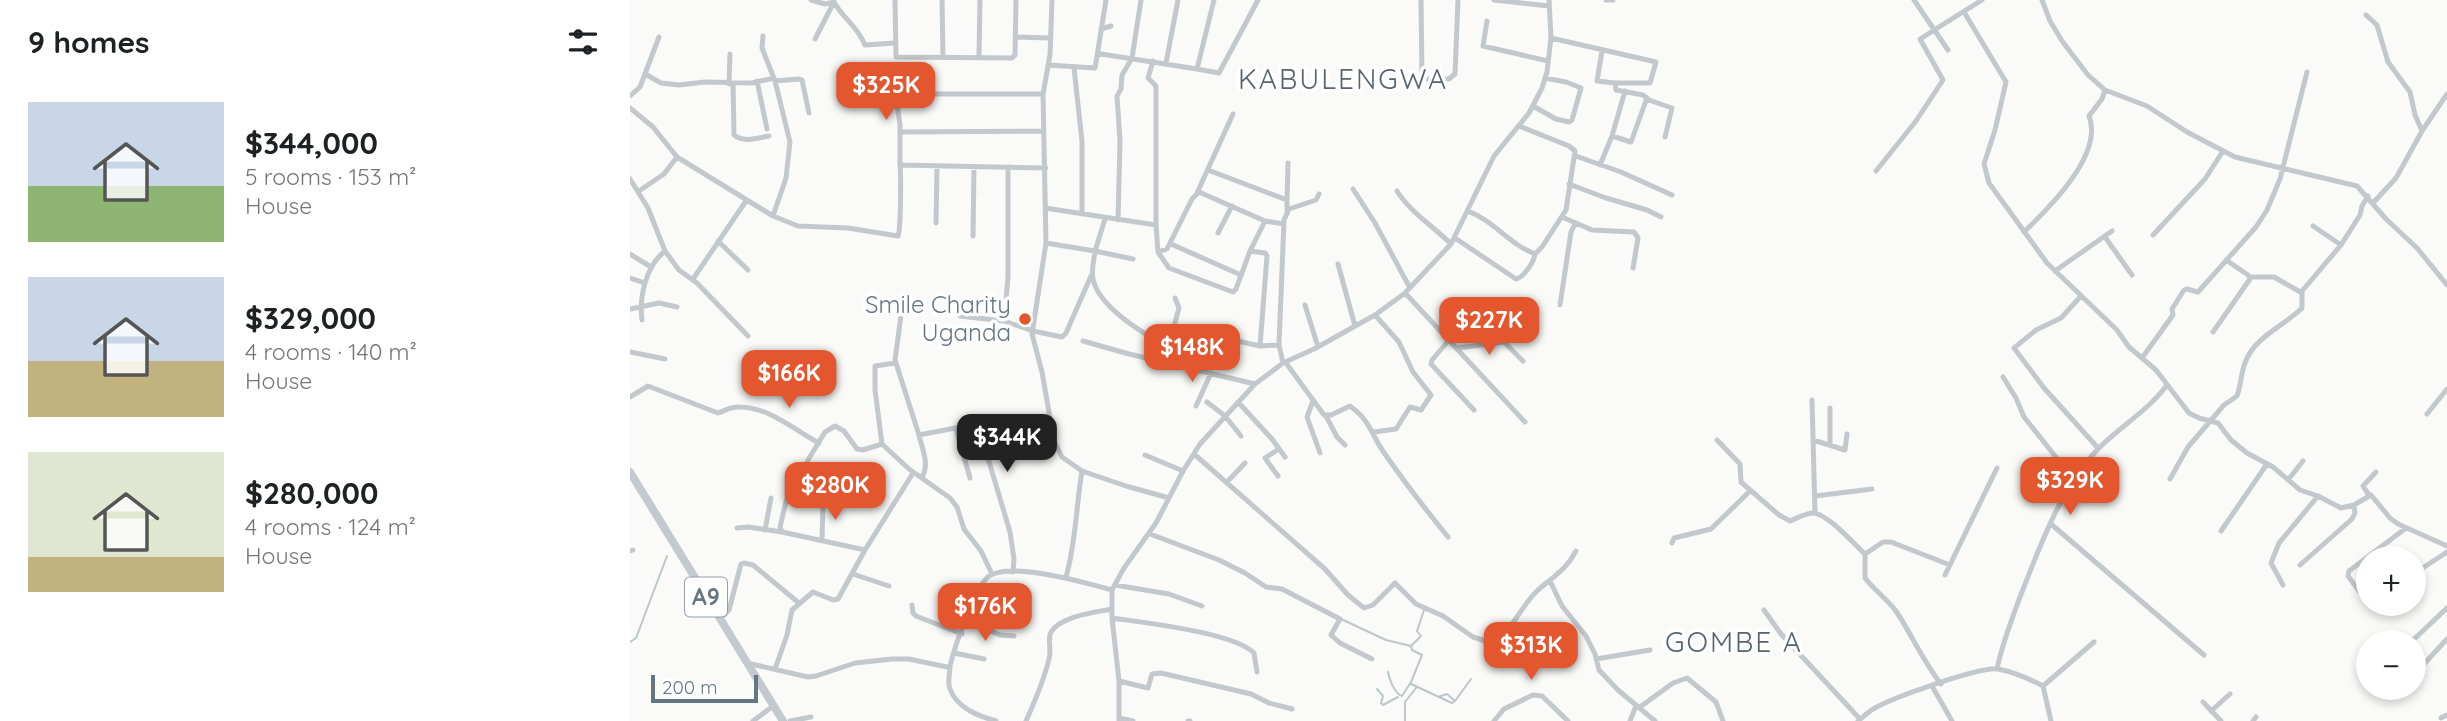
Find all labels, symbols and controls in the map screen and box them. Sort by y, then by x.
text: 9 homes [28,23,150,61]
icon: filters [564,23,602,61]
district label: KABULENGWA [1238,61,1448,96]
pin: $325K [837,62,935,122]
text: $325K [852,70,920,99]
text: $344,000 [245,124,378,162]
icon: home [84,130,168,214]
text: 5 rooms · 153 m² [245,162,416,191]
text: House [245,191,312,220]
place label: Smile Charity Uganda [865,289,1011,347]
pin: $227K [1440,298,1538,357]
text: $329,000 [245,299,376,337]
icon: home [84,305,168,389]
text: $227K [1455,305,1523,334]
marker: Smile Charity Uganda [1017,311,1033,327]
pin: $148K [1143,324,1241,384]
text: $148K [1160,332,1224,361]
text: 4 rooms · 140 m² [245,337,417,366]
pin: $166K [740,350,838,410]
text: $166K [757,358,821,387]
text: House [245,366,312,395]
pin: $344K [958,414,1056,474]
text: $344K [973,422,1041,451]
pin: $329K [2021,458,2119,517]
pin: $280K [786,462,884,522]
text: $329K [2036,465,2104,494]
text: $280K [801,470,869,499]
text: $280,000 [245,474,378,512]
icon: home [84,480,168,564]
text: 4 rooms · 124 m² [245,512,416,541]
text: House [245,541,312,570]
map controls [2356,546,2426,700]
button: + [2356,546,2426,616]
road number: A9 [685,578,727,617]
pin: $176K [936,584,1034,643]
text: $176K [954,591,1016,620]
pin: $313K [1482,622,1580,682]
district label: GOMBE A [1665,624,1803,659]
text: $313K [1500,630,1562,659]
button: − [2356,630,2426,700]
scale bar [651,672,758,704]
text: 200 m [662,675,718,699]

